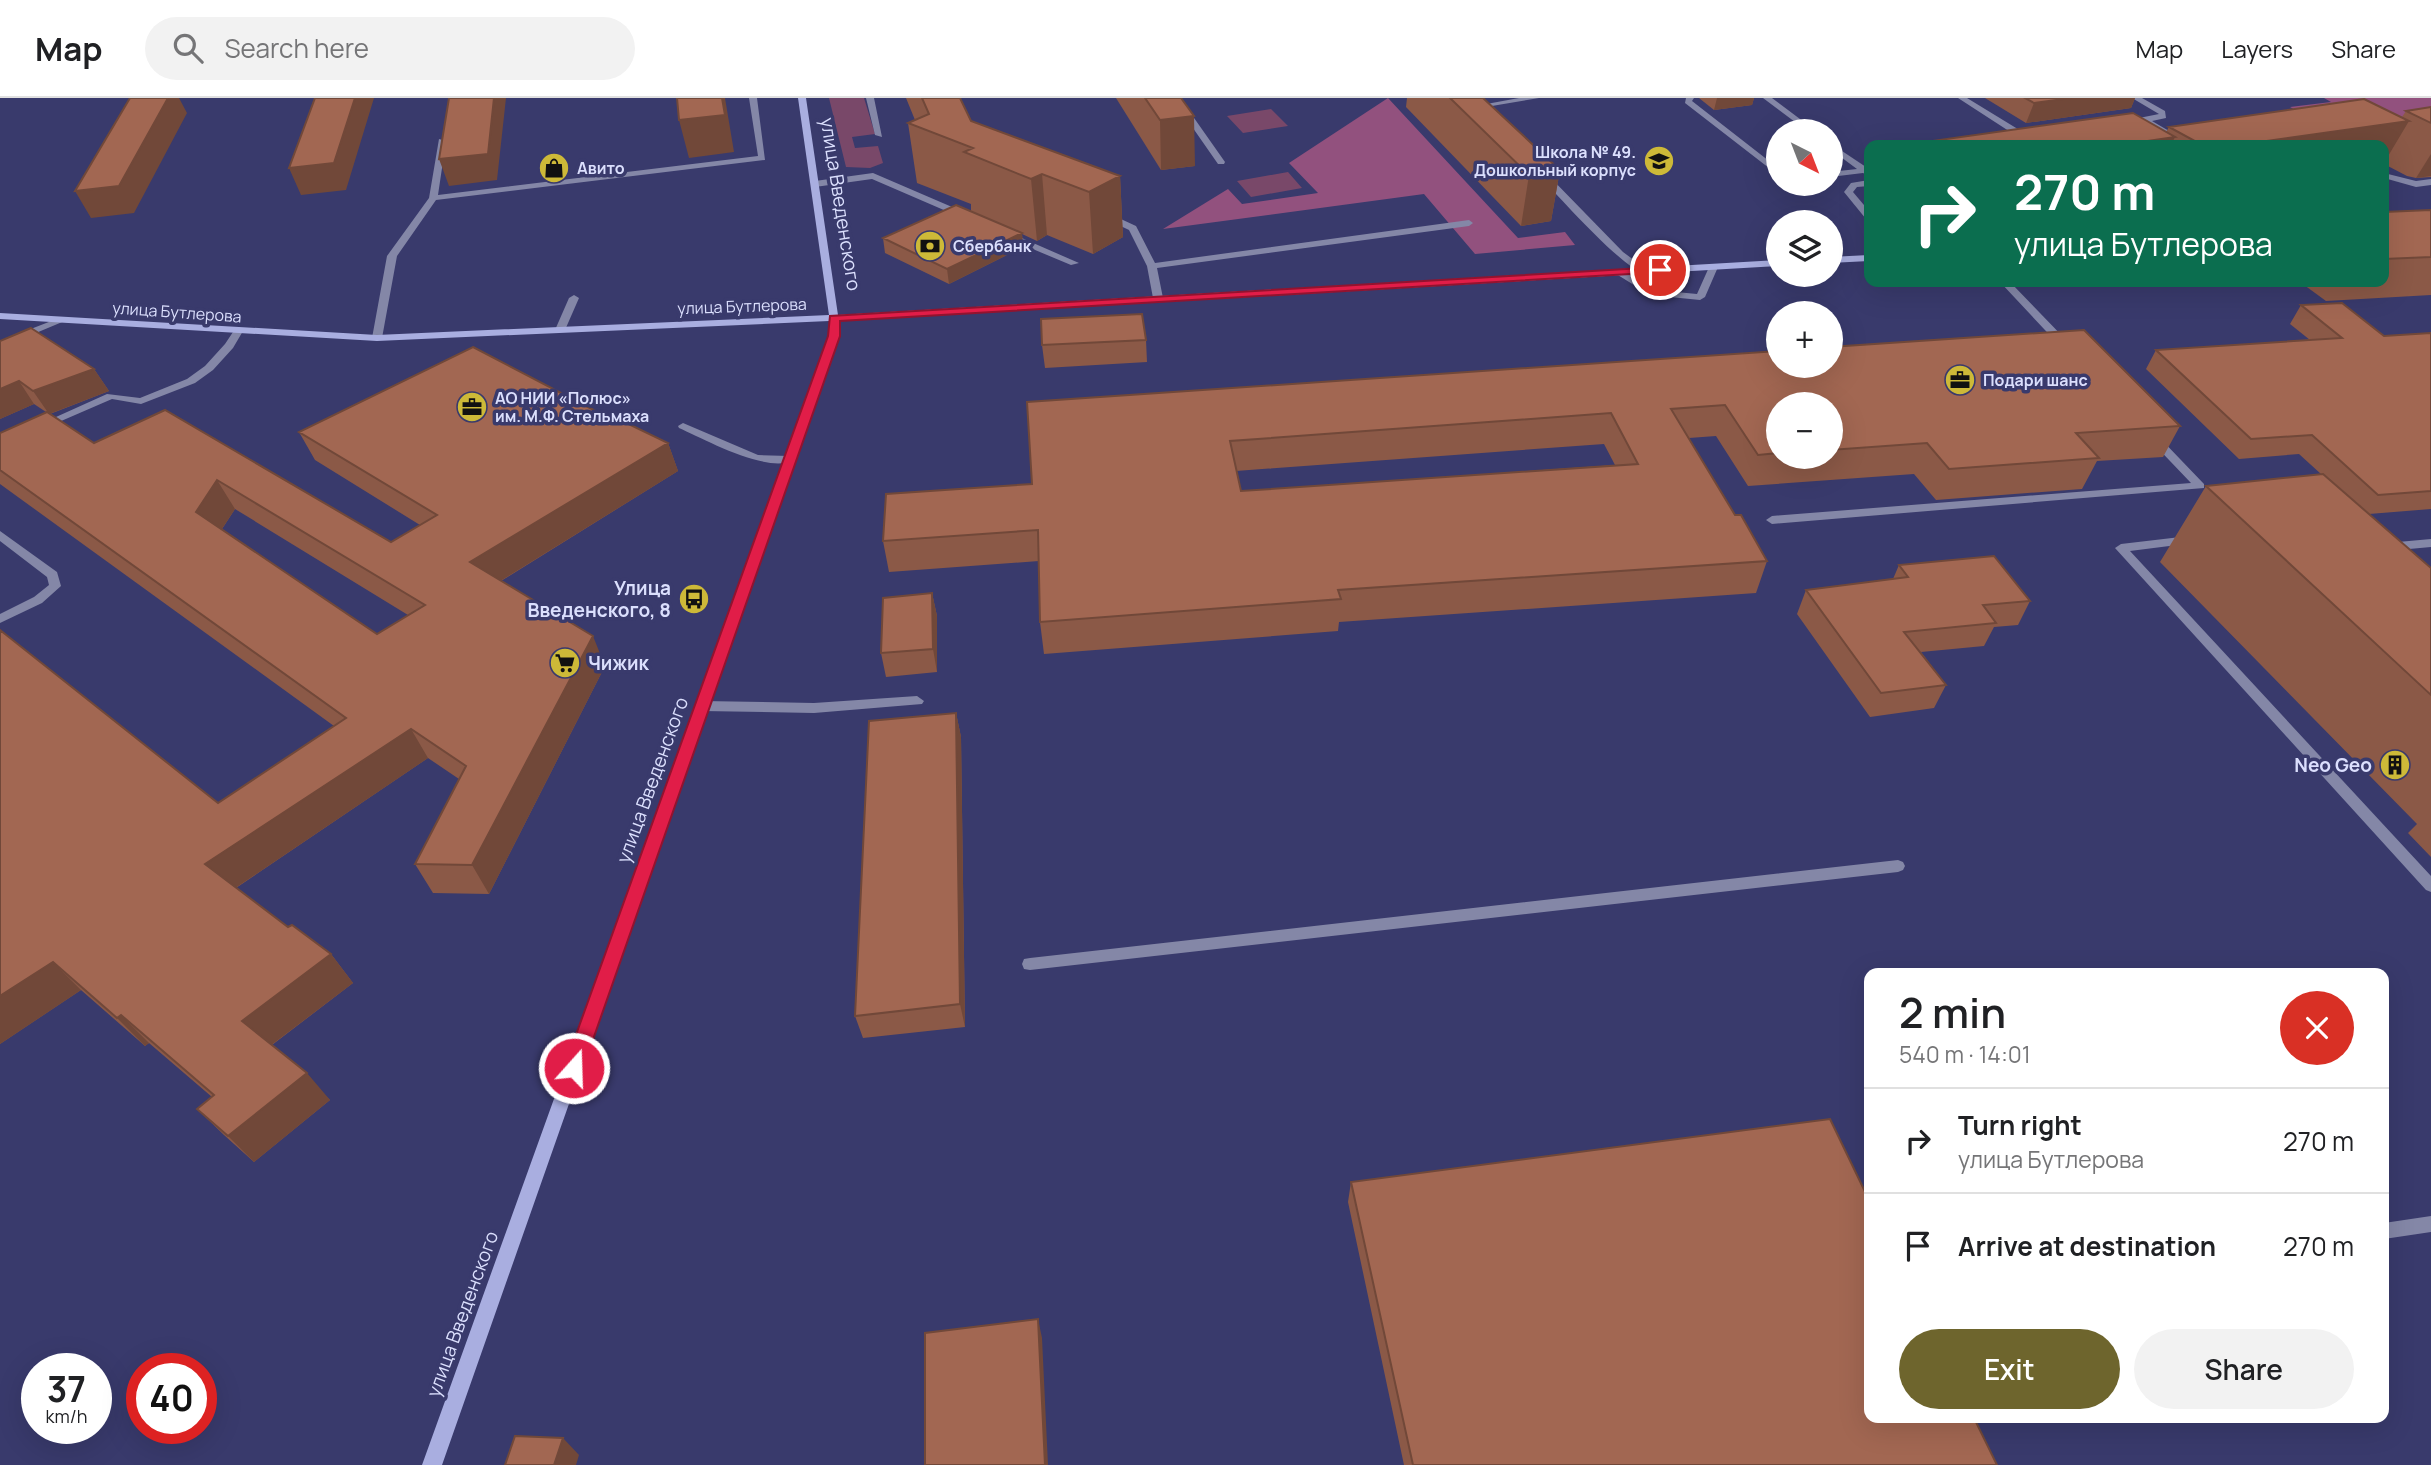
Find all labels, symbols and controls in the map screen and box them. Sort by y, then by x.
search box [145,17,635,80]
text: Map [35,26,103,71]
icon: search [169,29,207,67]
text: Search here [225,30,369,66]
text: Map [2136,32,2183,65]
text: Layers [2221,32,2293,65]
text: Share [2331,32,2396,65]
street label: улица Введенского [814,116,868,292]
north arrow [1766,119,1843,196]
map controls [1766,119,1843,469]
place label: Школа № 49. Дошкольный корпус [1474,141,1636,181]
school or university icon: Школа № 49. Дошкольный корпус [1642,144,1676,178]
shop icon: Авито [537,151,571,185]
place label: Авито [577,157,625,179]
text: 270 m [2014,158,2155,225]
icon: right [1899,168,1990,259]
button: layers [1766,210,1843,287]
text: улица Бутлерова [2014,222,2273,266]
bank icon: Сбербанк [913,229,947,263]
place label: Сбербанк [953,235,1032,257]
pin [1630,240,1690,300]
icon: arrive [1641,251,1679,289]
street label: улица Бутлерова [677,293,807,319]
street label: улица Бутлерова [112,297,242,327]
button: + [1766,301,1843,378]
office icon: Подари шанс [1943,363,1977,397]
place label: Подари шанс [1983,369,2088,391]
place label: АО НИИ «Полюс» им. М.Ф. Стельмаха [495,387,649,427]
office icon: АО НИИ «Полюс» им. М.Ф. Стельмаха [455,390,489,424]
button: − [1766,392,1843,469]
place label: Улица Введенского, 8 [527,575,671,623]
bus stop icon: Улица Введенского, 8 [677,582,711,616]
supermarket icon: Чижик [548,646,582,680]
place label: Чижик [588,650,649,676]
street label: улица Введенского [610,693,694,867]
building icon: Neo Geo [2378,748,2412,782]
place label: Neo Geo [2294,752,2372,778]
text: 2 min [1899,983,2006,1041]
button: close [2280,991,2354,1065]
position arrow [537,1031,611,1105]
text: 540 m · 14:01 [1899,1038,2031,1070]
text: Turn right [1958,1107,2082,1143]
icon: right [1899,1122,1937,1160]
text: 270 m [2283,1123,2354,1159]
text: улица Бутлерова [1958,1143,2144,1175]
street label: улица Введенского [420,1227,504,1401]
icon: arrive [1899,1227,1937,1265]
text: Arrive at destination [1958,1228,2216,1264]
text: 270 m [2283,1228,2354,1264]
button: Exit [1899,1329,2120,1409]
button: Share [2134,1329,2354,1409]
speed limit sign: 40 [126,1353,217,1444]
text: 37 [47,1365,86,1413]
text: km/h [46,1404,87,1428]

